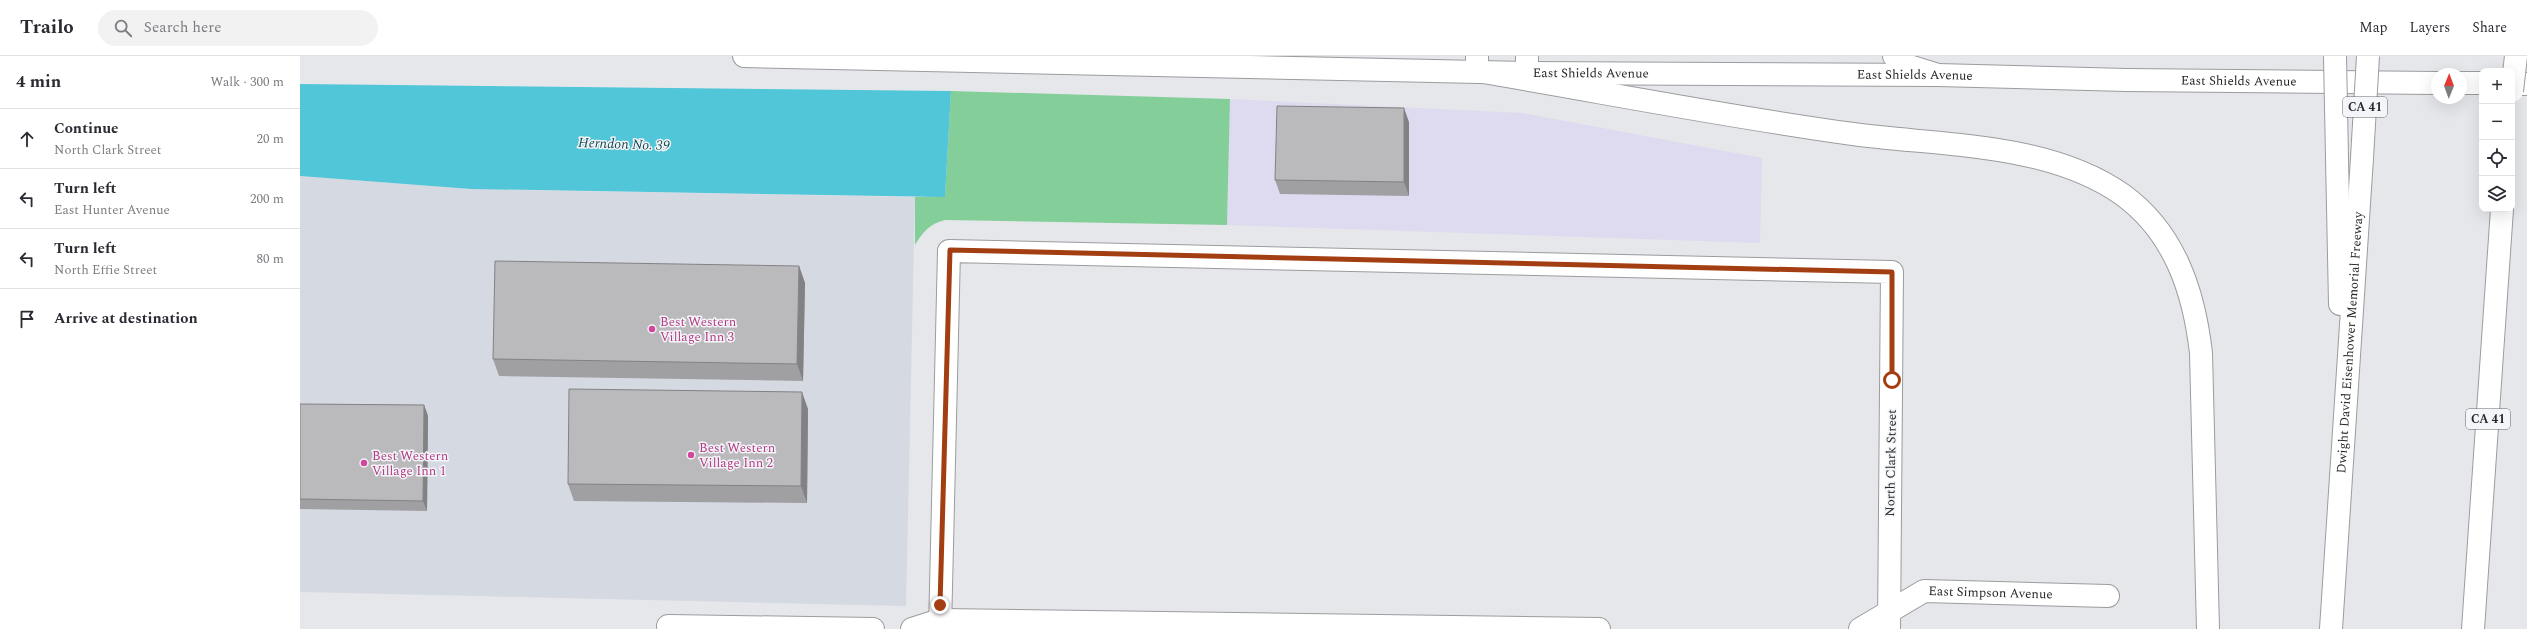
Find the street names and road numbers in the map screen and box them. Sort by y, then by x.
street label: East Shields Avenue [1533,63,1649,84]
street label: East Shields Avenue [1857,65,1973,86]
street label: East Shields Avenue [2181,71,2297,92]
road number: CA 41 [2343,97,2387,117]
street label: Dwight David Eisenhower Memorial Freeway [2331,210,2368,474]
street label: North Clark Street [1880,409,1902,517]
road number: CA 41 [2466,409,2510,429]
street label: East Simpson Avenue [1928,581,2053,604]

